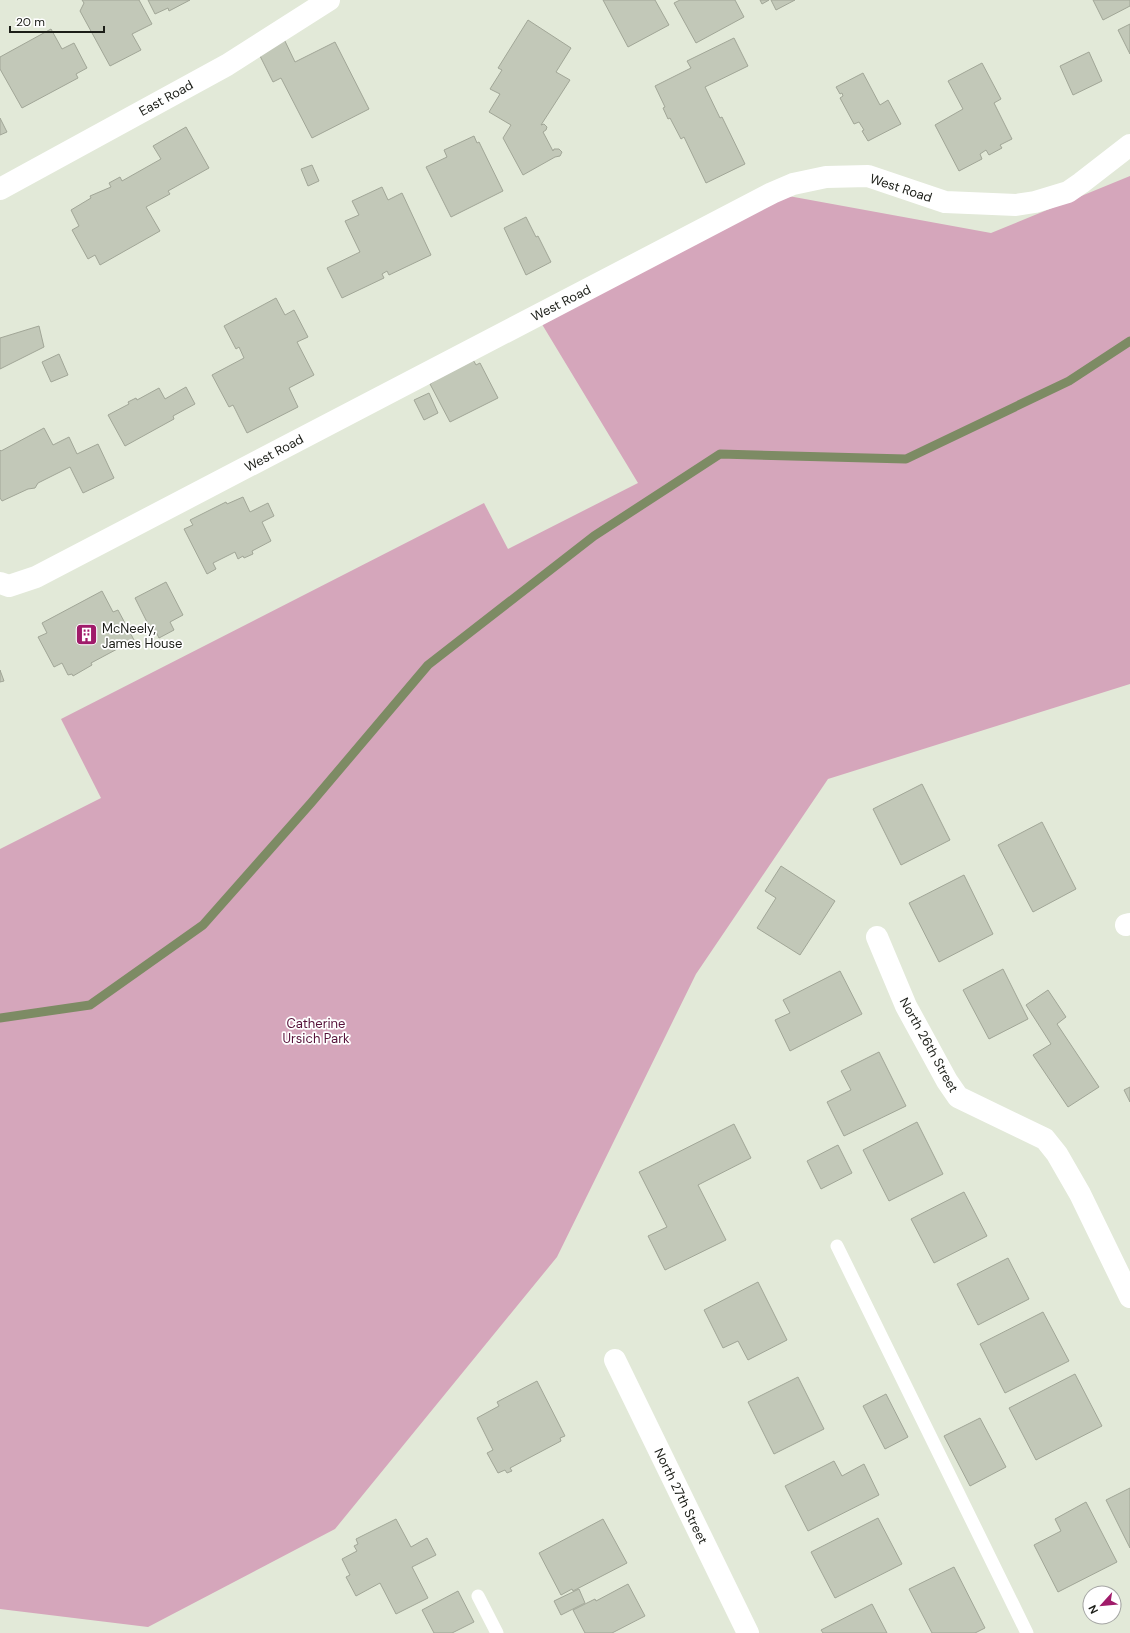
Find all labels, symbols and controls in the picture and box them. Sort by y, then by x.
scale bar [10,8,104,34]
text: 20 m [16,14,45,30]
street label: East Road [136,76,196,120]
street label: West Road [868,170,934,206]
street label: West Road [528,281,594,325]
street label: West Road [242,430,306,476]
place label: McNeely, James House [102,620,182,652]
building icon: McNeely, James House [74,622,100,648]
street label: North 26th Street [896,994,962,1096]
park label: Catherine Ursich Park [282,1015,350,1047]
street label: North 27th Street [650,1445,712,1547]
north arrow [1082,1585,1122,1625]
text: N [1085,1603,1101,1616]

